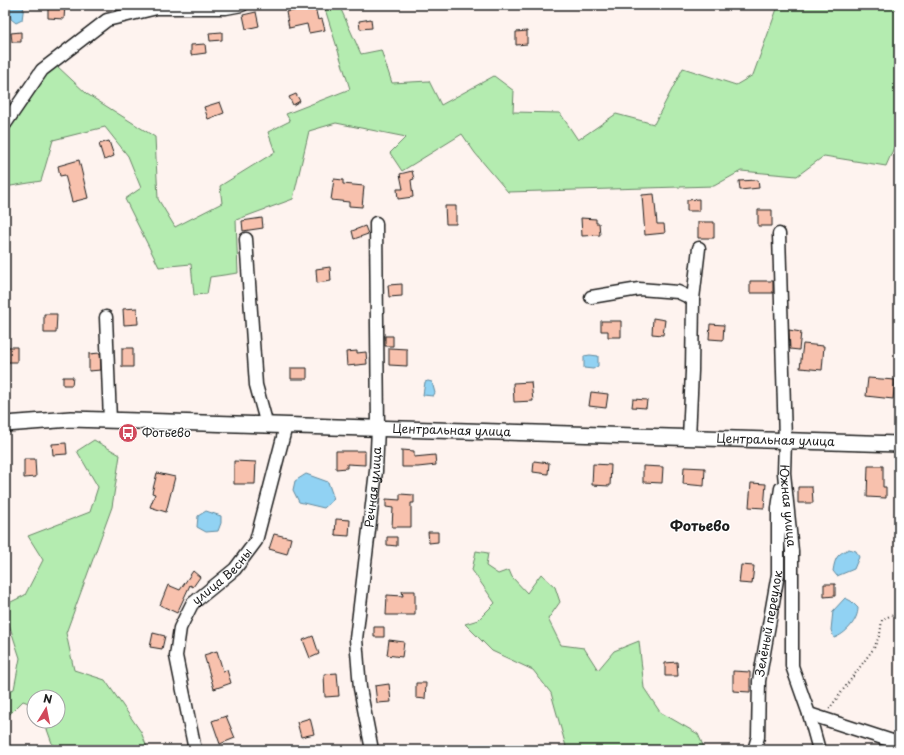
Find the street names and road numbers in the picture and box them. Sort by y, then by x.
street label: Центральная улица [392,419,512,440]
street label: Центральная улица [716,428,835,450]
street label: Речная улица [359,446,385,529]
street label: Южная улица [776,464,802,548]
street label: улица Весны [188,544,256,609]
street label: Зелёный переулок [750,568,787,678]

